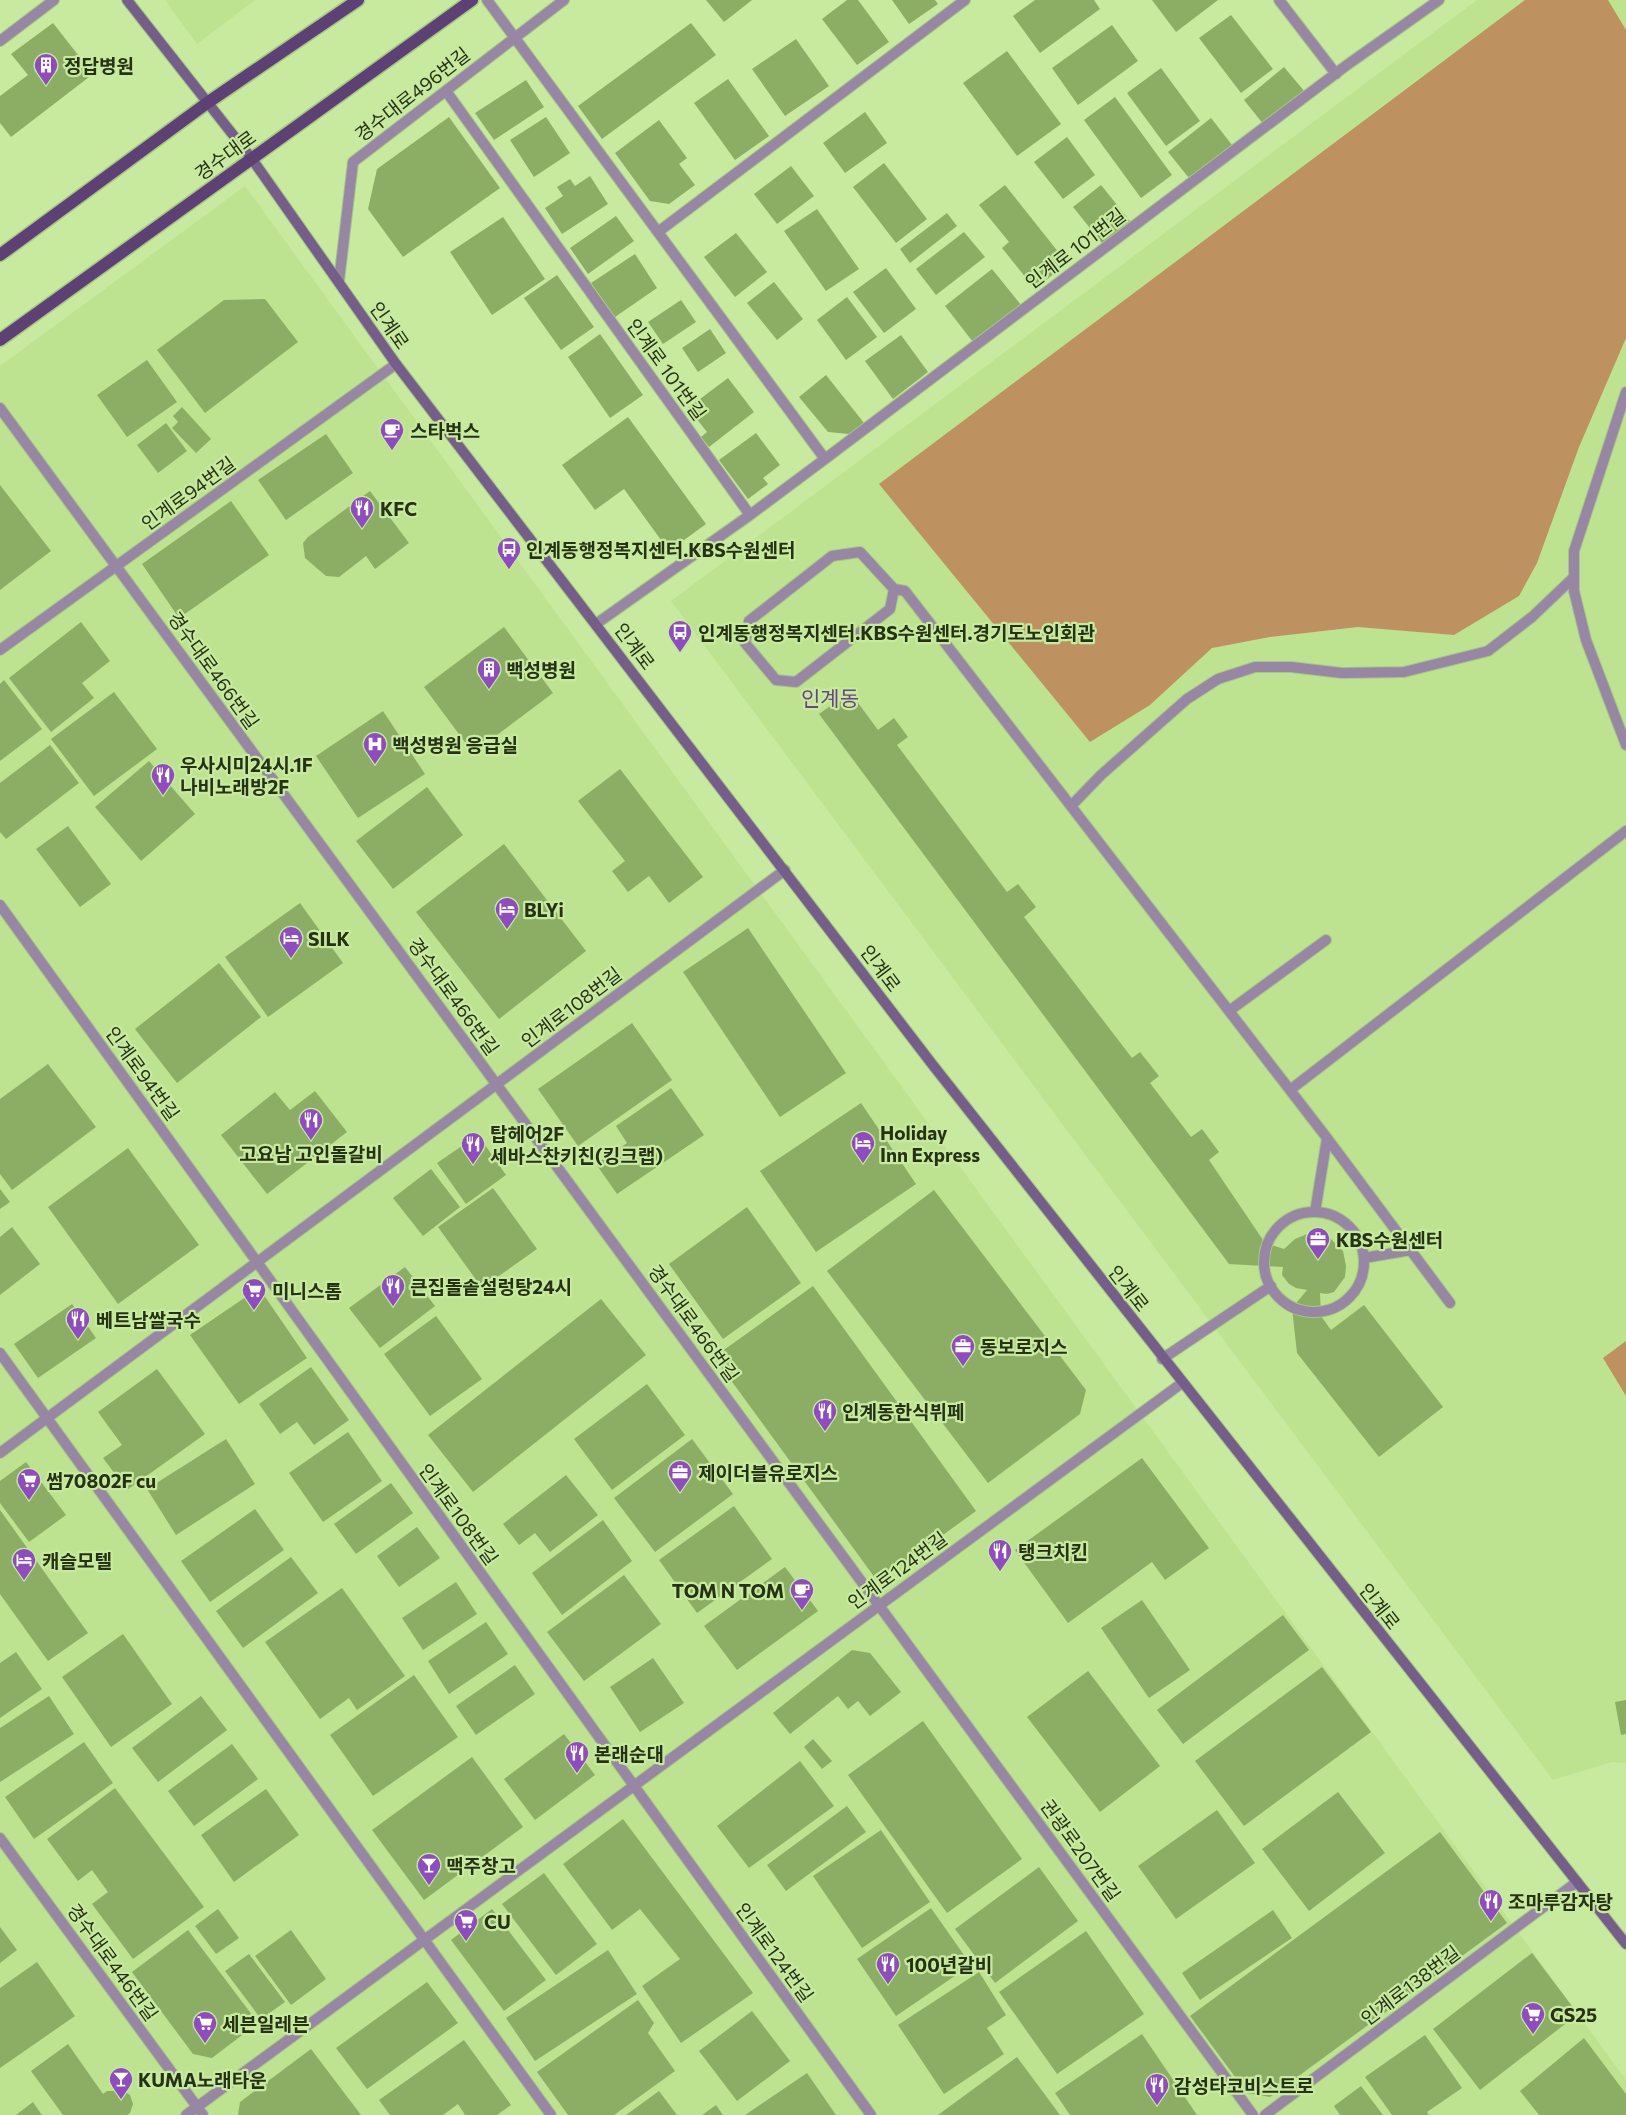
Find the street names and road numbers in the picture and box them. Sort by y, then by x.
street label: 경수대로496번길 [350,42,474,146]
street label: 경수대로 [190,125,260,185]
street label: 인계로 101번길 [1020,203,1130,293]
street label: 인계로 [366,297,414,353]
street label: 인계로 101번길 [623,314,711,424]
street label: 인계로94번길 [137,451,239,535]
street label: 경수대로466번길 [164,607,264,733]
street label: 인계로 [610,618,660,674]
street label: 경수대로466번길 [404,933,504,1059]
street label: 인계로 [856,940,906,996]
street label: 인계로108번길 [516,962,626,1052]
street label: 인계로94번길 [101,1022,185,1124]
street label: 경수대로466번길 [644,1260,744,1386]
street label: 인계로 [1104,1260,1154,1316]
street label: 인계로108번길 [415,1459,503,1569]
street label: 인계로124번길 [843,1526,951,1614]
street label: 인계로 [1355,1578,1405,1634]
street label: 권광로207번길 [1036,1795,1126,1905]
street label: 인계로124번길 [731,1898,819,2006]
street label: 경수대로446번길 [63,1899,163,2025]
street label: 인계로138번길 [1356,1940,1464,2030]

